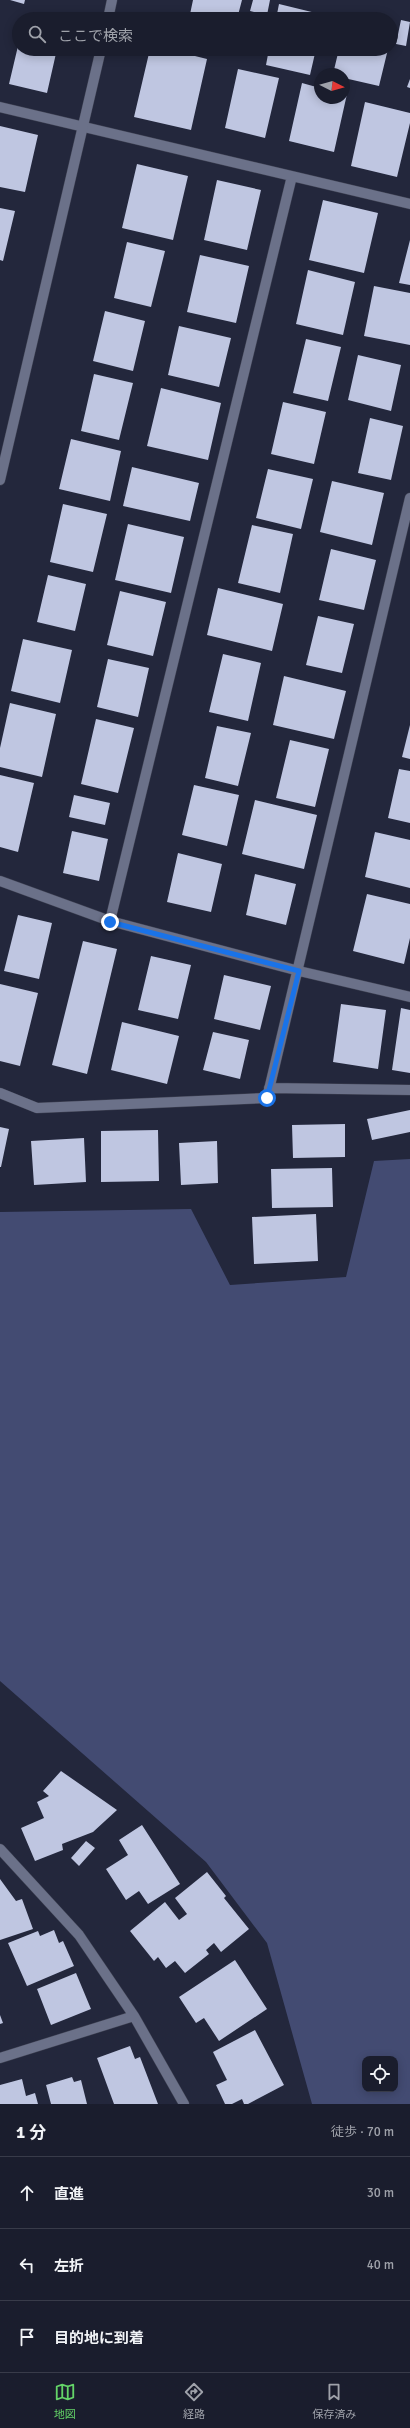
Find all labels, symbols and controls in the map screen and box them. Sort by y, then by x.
search box [12,12,398,56]
icon: search [26,23,48,45]
text: ここで検索 [58,27,133,45]
north arrow [314,68,350,104]
route end [101,913,119,931]
route start [258,1089,276,1107]
map controls [362,2056,398,2092]
button: locate [362,2056,398,2092]
text: 1 分 [16,2122,46,2143]
text: 徒歩 · 70 m [331,2124,394,2140]
icon: ahead [16,2182,38,2204]
text: 直進 [54,2185,84,2203]
text: 30 m [367,2185,394,2201]
icon: left [16,2254,38,2276]
text: 左折 [54,2257,84,2275]
text: 40 m [367,2257,394,2273]
icon: arrive [16,2326,38,2348]
text: 目的地に到着 [54,2329,144,2347]
tab: 地図 [54,2381,76,2421]
tab: 経路 [183,2381,205,2421]
tab: 保存済み [312,2381,356,2421]

